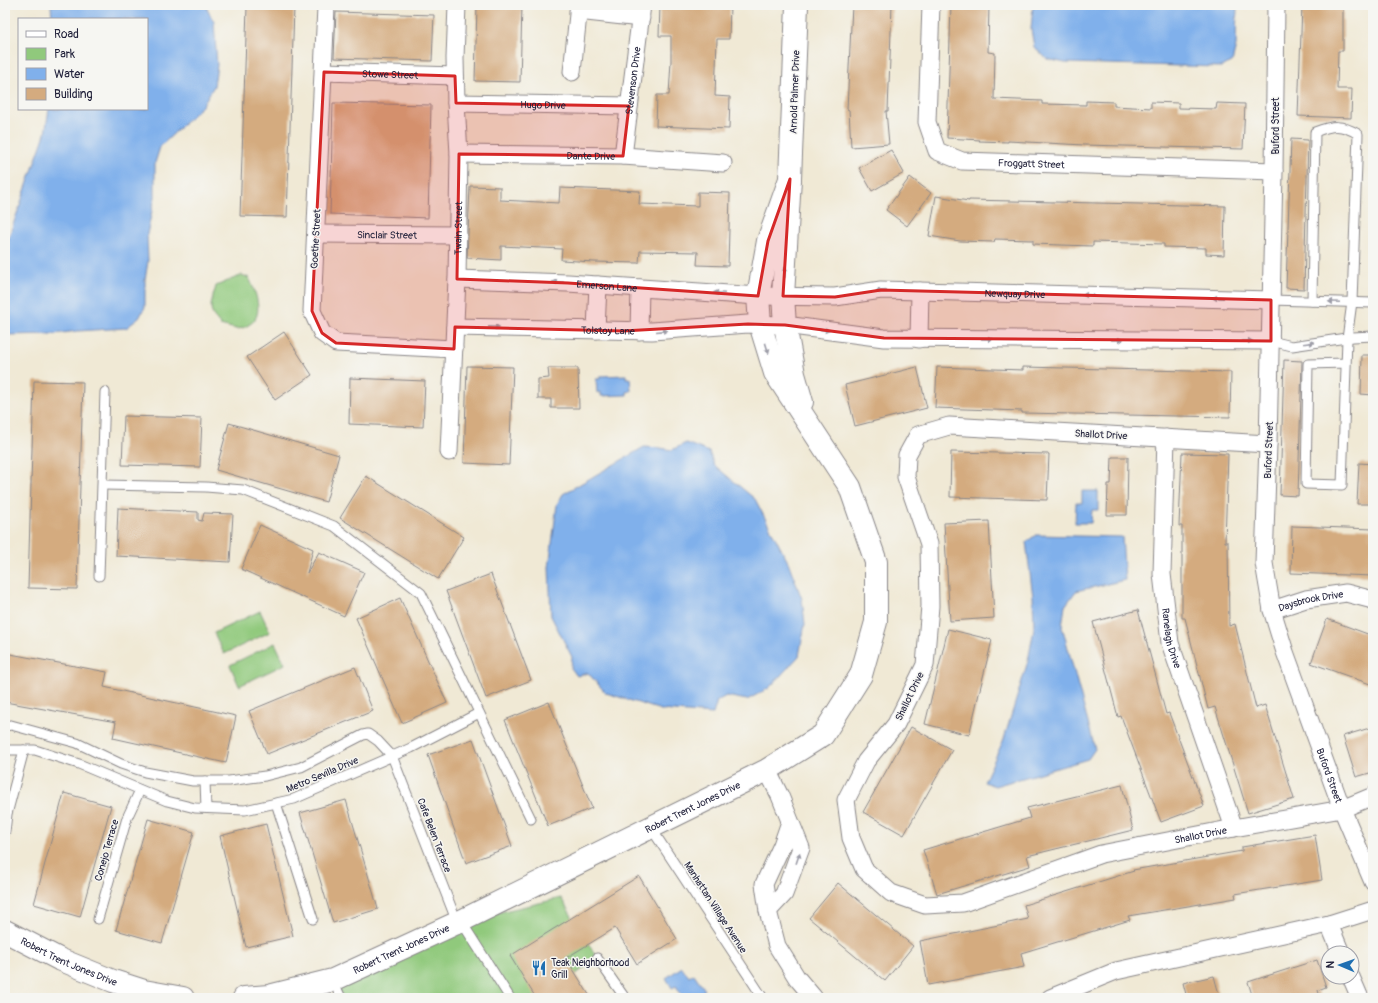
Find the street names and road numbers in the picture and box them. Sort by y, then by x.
street label: Stevenson Drive [623,46,644,115]
street label: Arnold Palmer Drive [788,50,802,134]
street label: Stowe Street [362,68,419,82]
street label: Buford Street [1270,96,1282,155]
street label: Hugo Drive [520,99,566,112]
street label: Dante Drive [567,150,615,163]
street label: Froggatt Street [998,157,1066,171]
street label: Twain Street [452,200,465,255]
street label: Goethe Street [308,208,324,269]
street label: Sinclair Street [357,229,418,242]
street label: Emerson Lane [576,279,638,295]
street label: Newquay Drive [984,288,1045,301]
street label: Tolstoy Lane [581,325,635,338]
street label: Buford Street [1262,420,1276,479]
street label: Shallot Drive [1074,428,1128,442]
street label: Daysbrook Drive [1277,588,1344,615]
street label: Ranelagh Drive [1159,608,1183,670]
street label: Shallot Drive [893,670,927,723]
street label: Buford Street [1313,747,1345,805]
street label: Metro Sevilla Drive [285,754,360,795]
street label: Robert Trent Jones Drive [643,779,742,836]
street label: Cafe Belen Terrace [414,797,454,874]
street label: Conejo Terrace [92,818,122,882]
street label: Shallot Drive [1174,825,1228,846]
street label: Manhattan Village Avenue [681,860,749,956]
street label: Robert Trent Jones Drive [351,922,452,977]
street label: Robert Trent Jones Drive [18,935,119,989]

